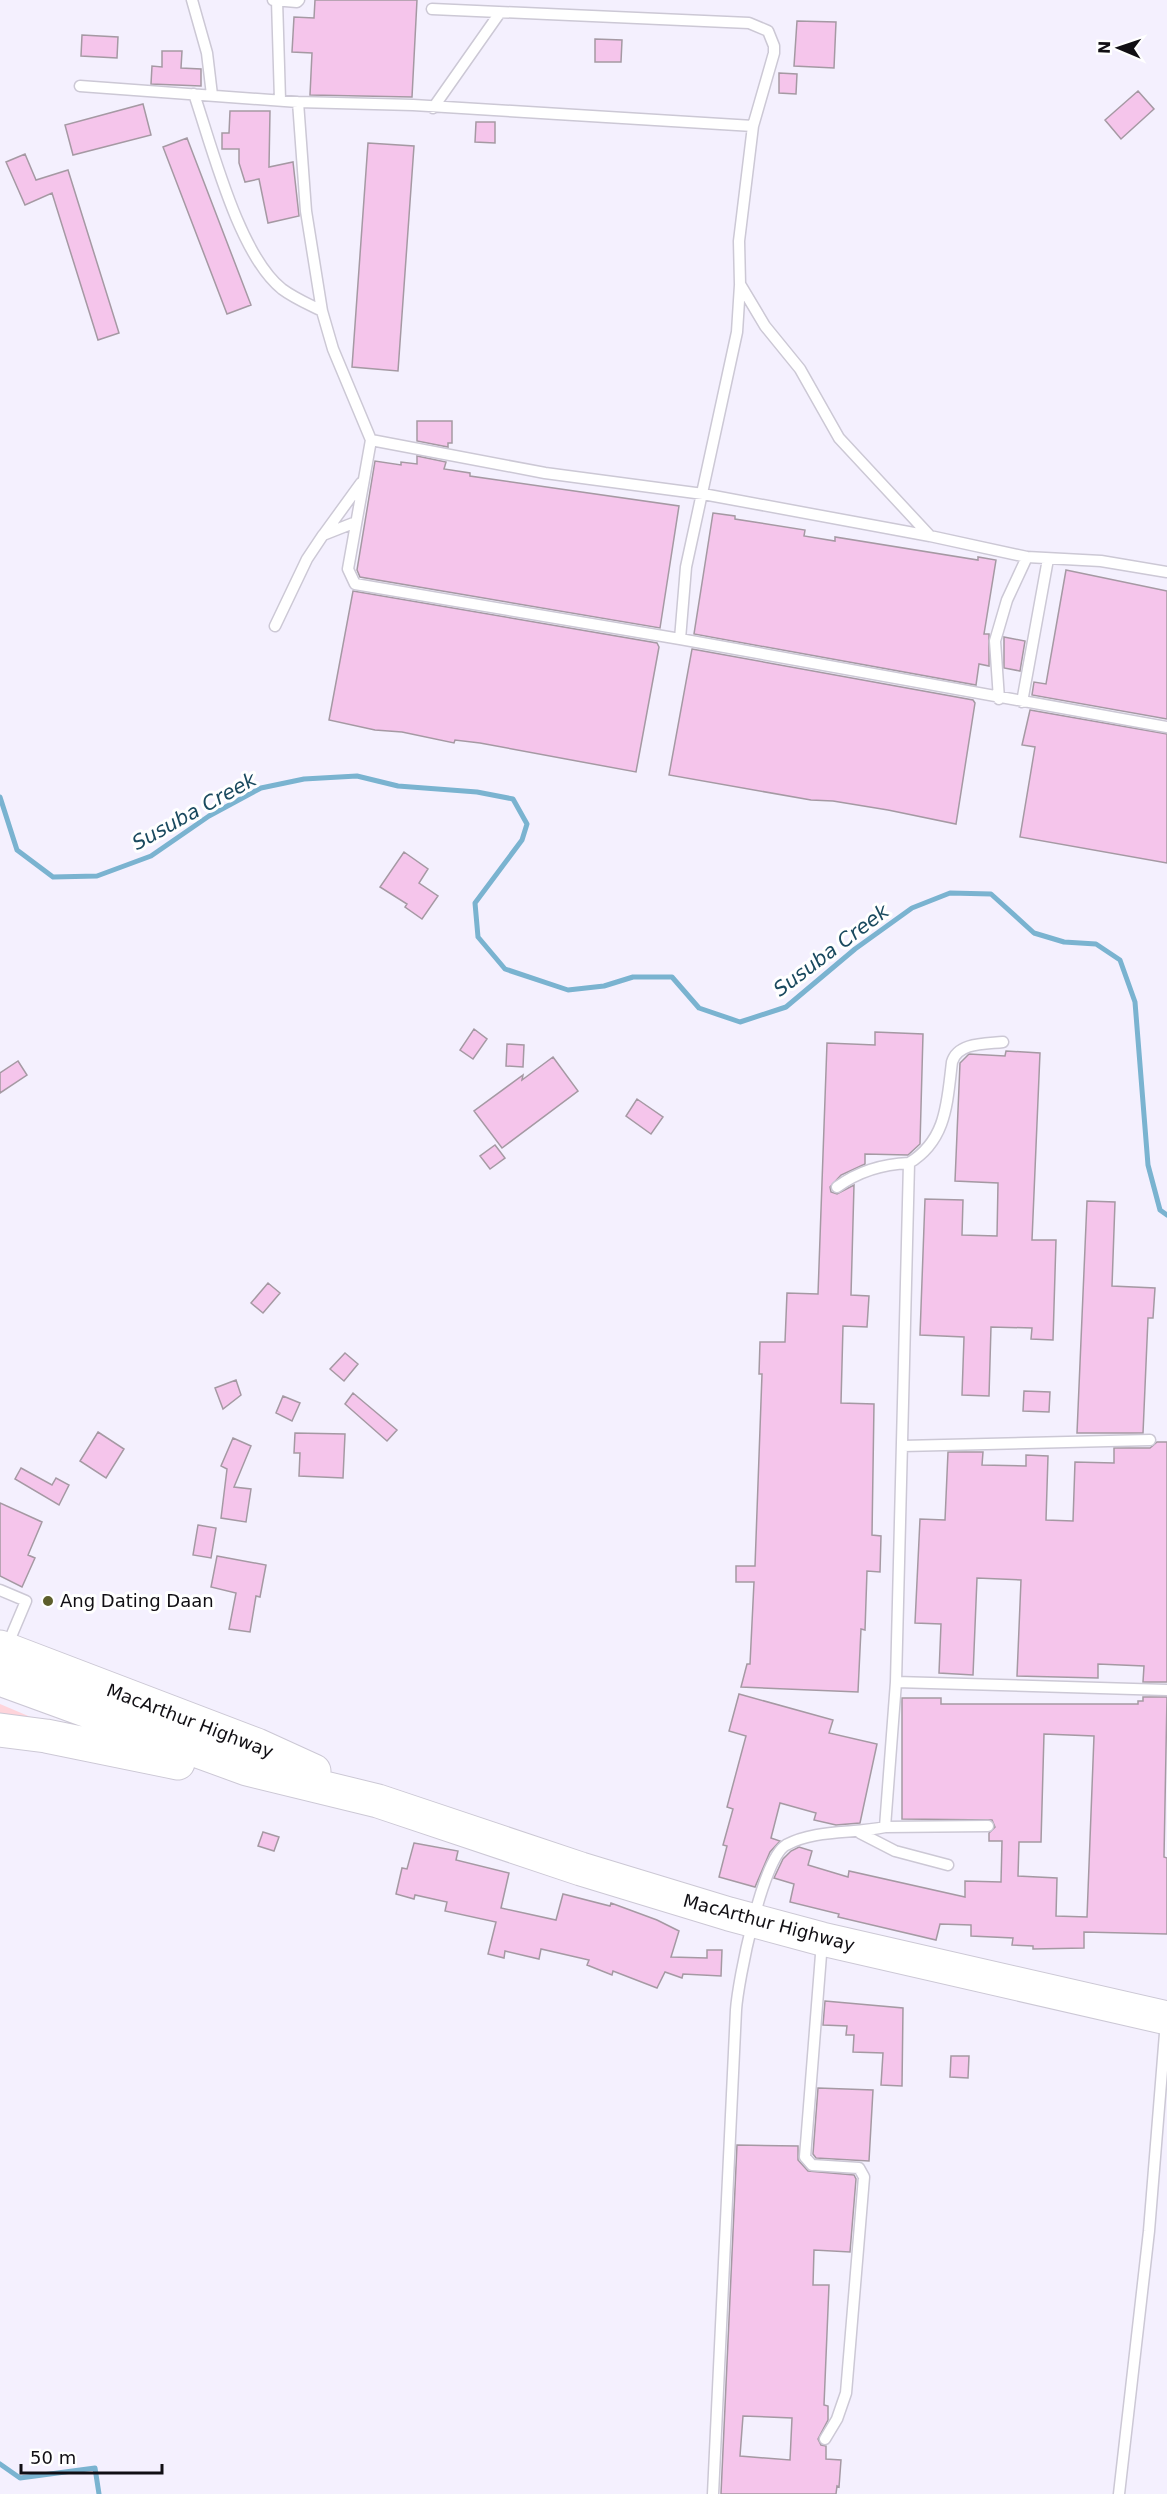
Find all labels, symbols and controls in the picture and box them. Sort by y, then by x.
north arrow [1089,18,1149,78]
text: N [1095,40,1114,55]
water label: Susuba Creek [128,766,261,855]
water label: Susuba Creek [769,898,895,1001]
place label: Ang Dating Daan [60,1590,214,1611]
marker: Ang Dating Daan [41,1594,55,1608]
street label: MacArthur Highway [104,1679,277,1762]
street label: MacArthur Highway [681,1889,858,1956]
scale bar [21,2437,162,2475]
text: 50 m [30,2447,76,2468]

